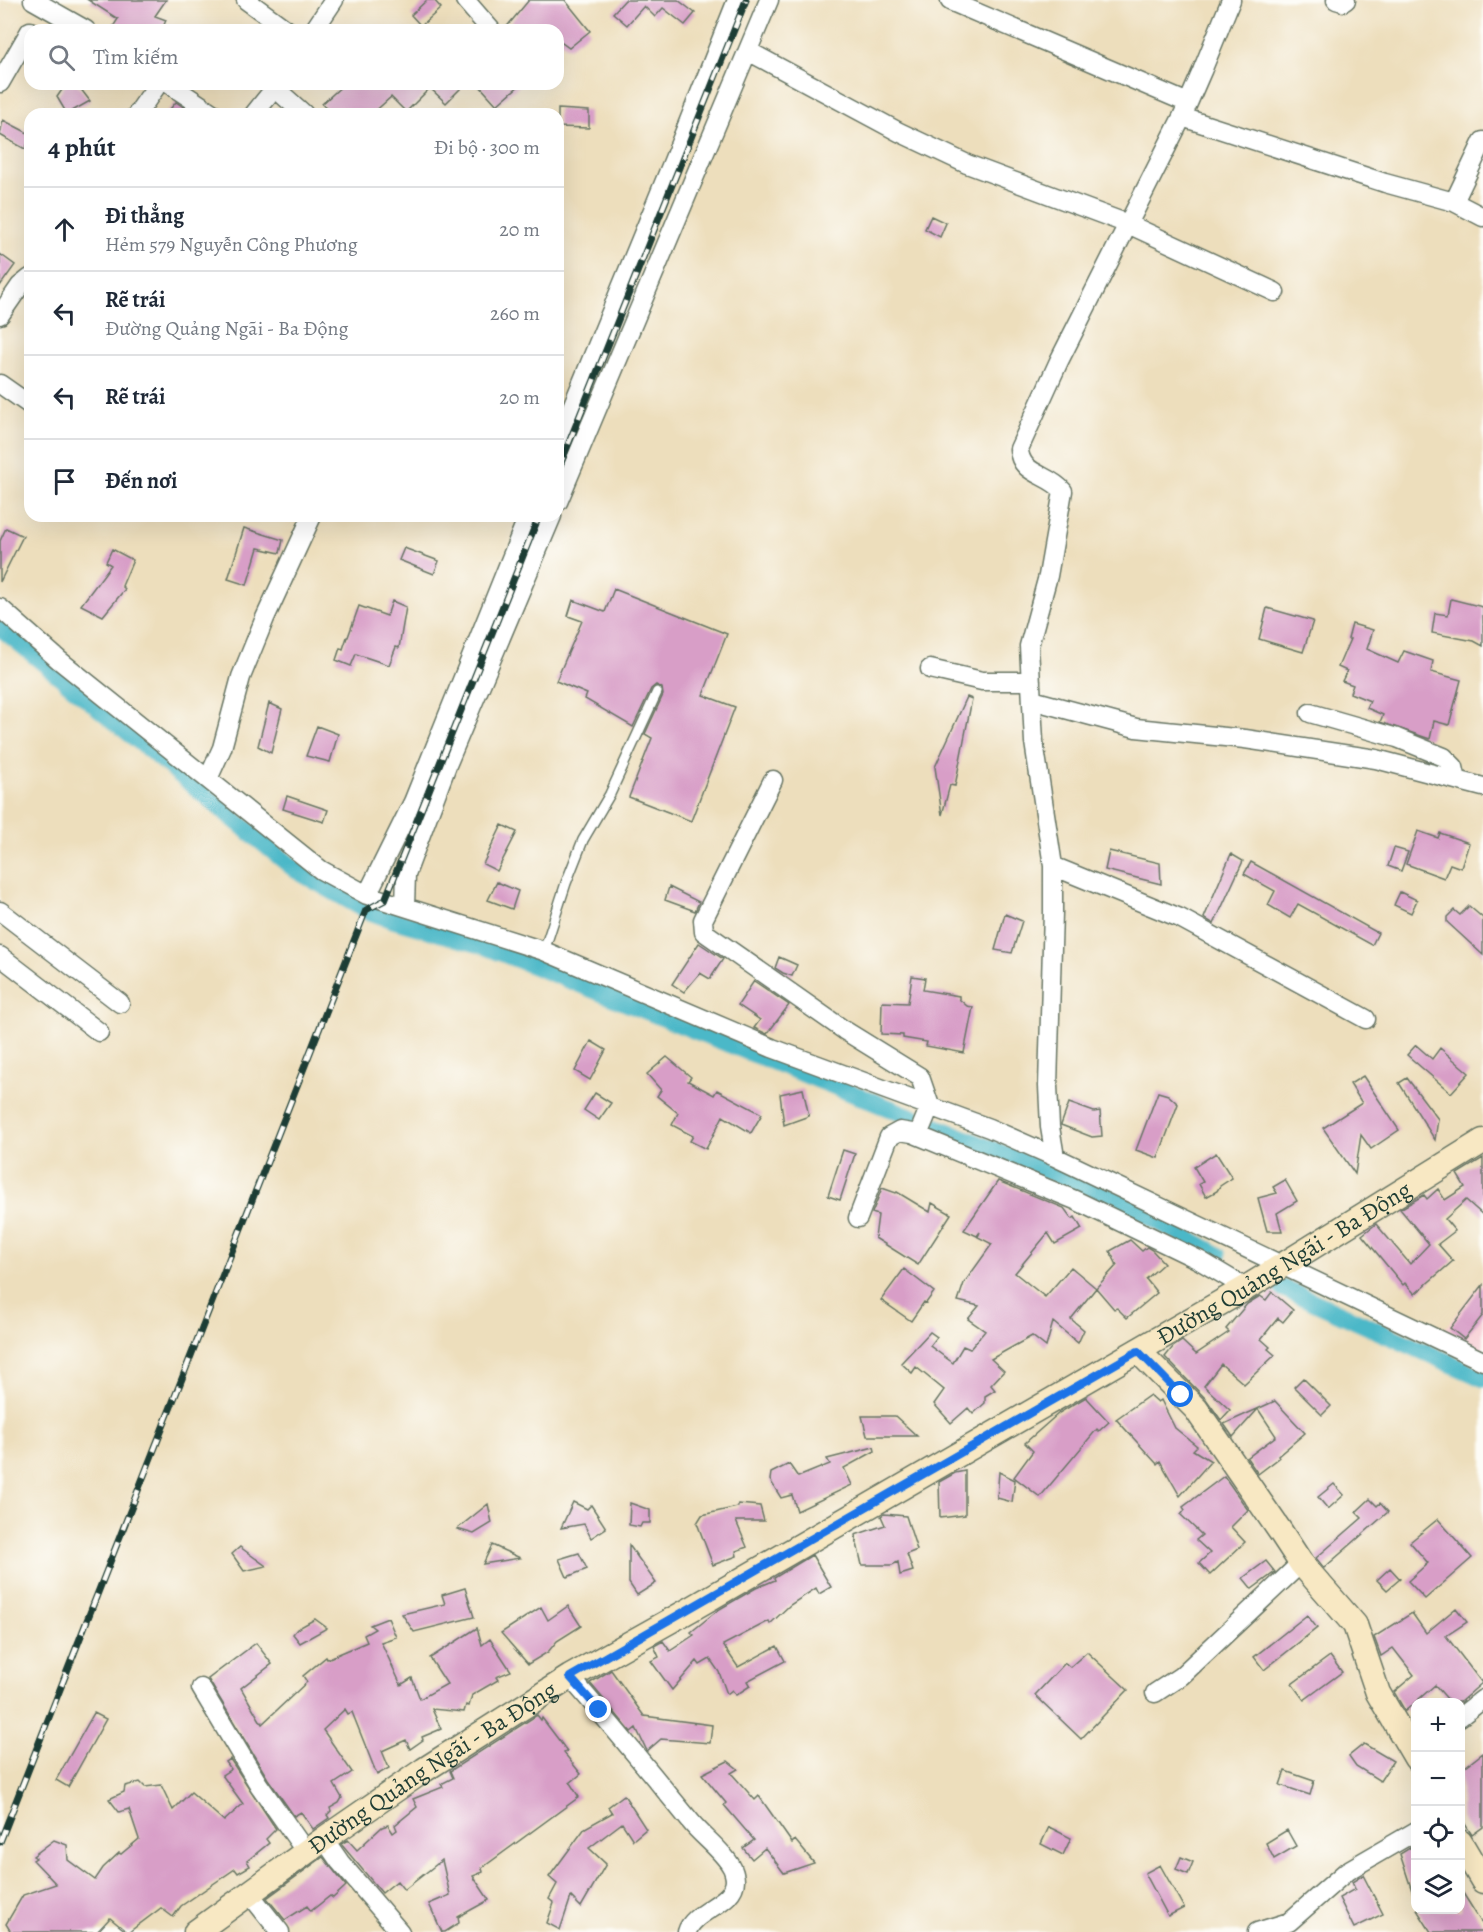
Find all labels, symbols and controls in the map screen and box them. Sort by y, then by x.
search box [24,24,564,90]
icon: search [45,41,78,74]
text: Tìm kiếm [93,42,179,72]
text: 4 phút [48,130,116,165]
text: Đi bộ · 300 m [434,134,540,161]
text: Đi thẳng [105,201,184,231]
icon: ahead [48,213,81,246]
text: 20 m [499,216,540,243]
text: Hẻm 579 Nguyễn Công Phương [105,231,358,258]
text: Rẽ trái [105,285,166,315]
icon: left [48,297,81,330]
text: 260 m [490,300,540,327]
text: Đường Quảng Ngãi - Ba Động [105,315,348,342]
icon: left [48,381,81,414]
text: Rẽ trái [105,382,166,412]
text: 20 m [499,384,540,411]
icon: arrive [48,465,81,498]
text: Đến nơi [105,466,177,496]
street label: Đường Quảng Ngãi - Ba Động [1151,1174,1417,1352]
route start [1167,1381,1193,1407]
street label: Đường Quảng Ngãi - Ba Động [301,1674,563,1862]
route end [585,1696,611,1722]
map controls [1411,1698,1465,1914]
button: + [1411,1698,1465,1752]
button: − [1411,1752,1465,1806]
button: locate [1411,1806,1465,1860]
button: layers [1411,1860,1465,1914]

